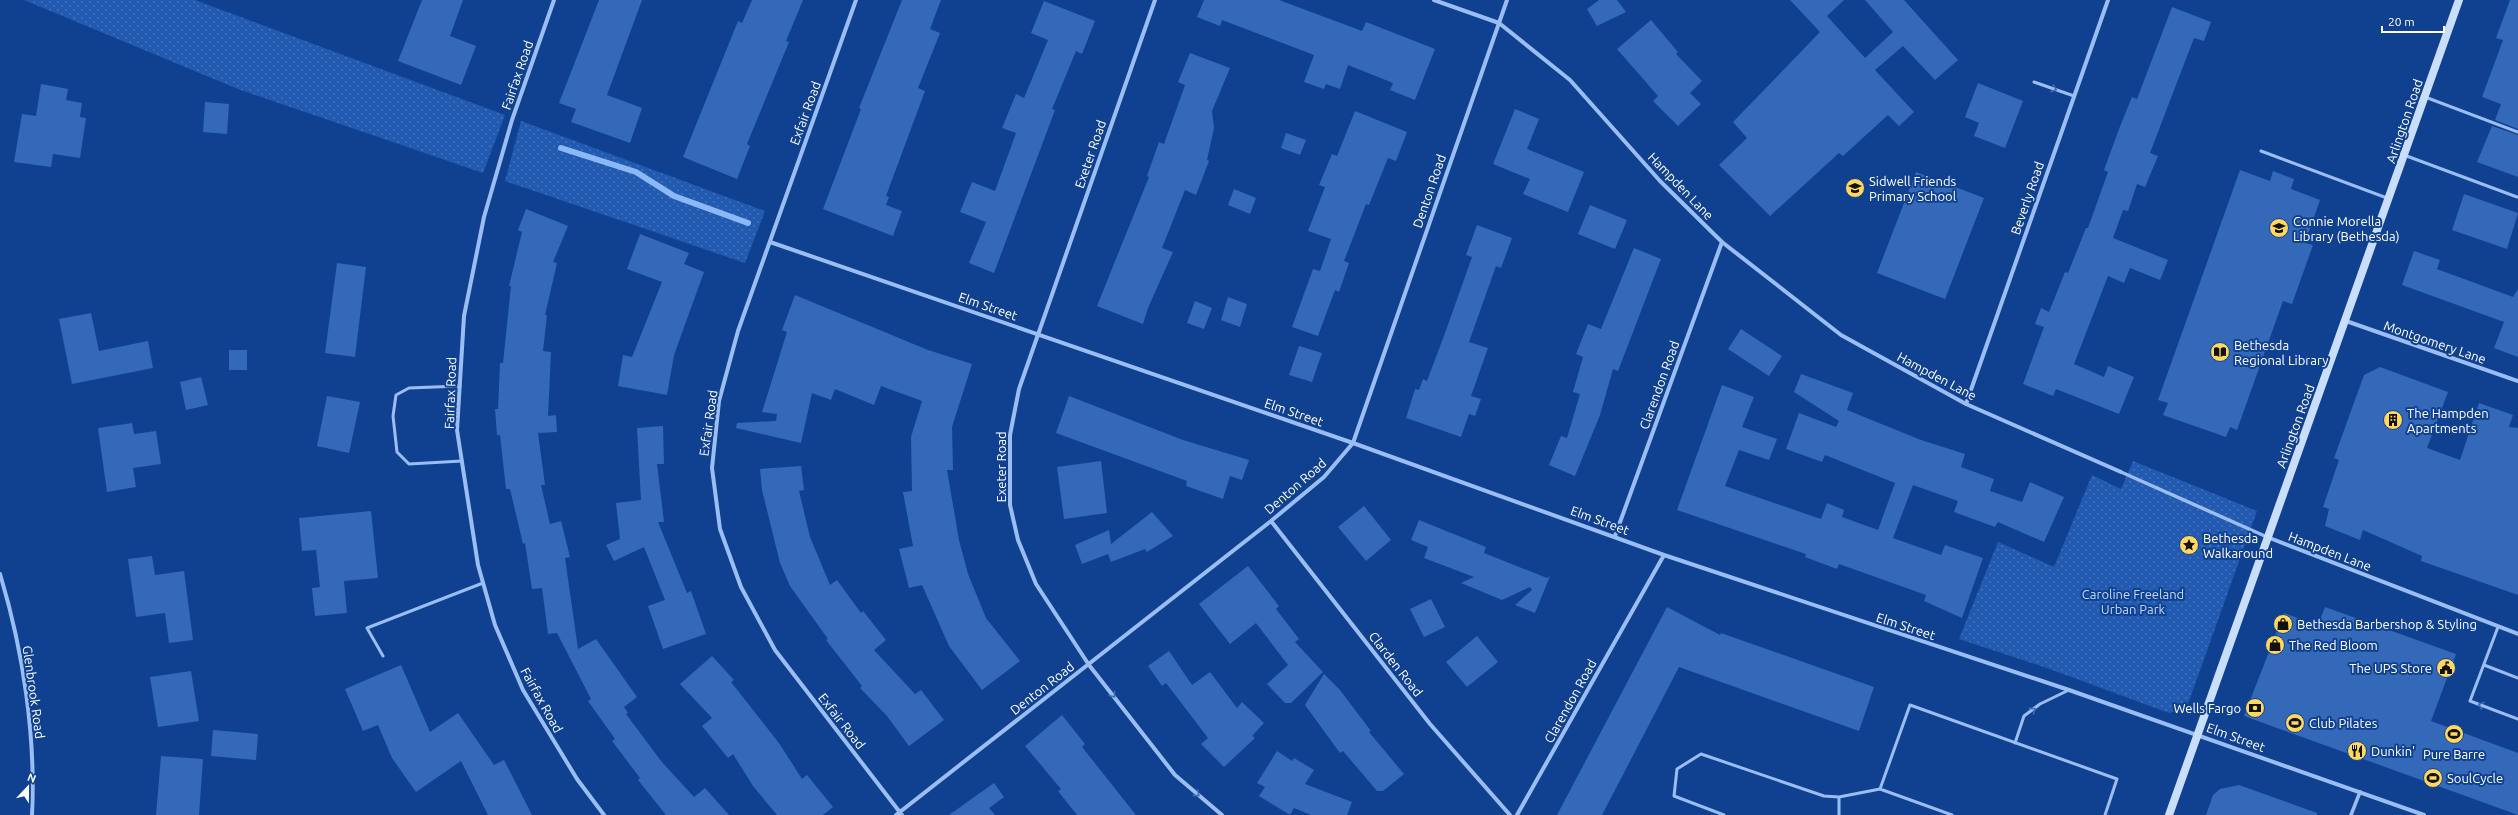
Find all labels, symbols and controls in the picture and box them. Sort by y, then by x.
scale bar [2382,8,2444,34]
text: 20 m [2388,15,2415,28]
street label: Fairfax Road [499,39,535,111]
street label: Arlington Road [2383,77,2425,165]
street label: Exfair Road [787,79,823,147]
one-way arrow [2050,85,2057,93]
street label: Exeter Road [1072,118,1108,190]
street label: Hampden Lane [1646,150,1716,222]
street label: Denton Road [1410,152,1448,230]
street label: Beverly Road [2008,160,2046,236]
place label: Sidwell Friends Primary School [1869,174,1957,203]
school or university icon: Sidwell Friends Primary School [1844,177,1866,199]
place label: Connie Morella Library (Bethesda) [2293,214,2400,244]
school or university icon: Connie Morella Library (Bethesda) [2268,217,2290,239]
street label: Elm Street [957,289,1019,323]
street label: Montgomery Lane [2382,318,2488,366]
place label: Bethesda Regional Library [2234,338,2328,367]
street label: Clarendon Road [1636,339,1682,431]
library icon: Bethesda Regional Library [2209,341,2231,363]
street label: Hampden Lane [1895,349,1979,403]
street label: Fairfax Road [442,357,458,429]
street label: Arlington Road [2273,382,2317,470]
street label: Exfair Road [696,389,720,457]
street label: Elm Street [1263,395,1325,429]
place label: The Hampden Apartments [2407,406,2489,435]
building icon: The Hampden Apartments [2382,409,2404,431]
street label: Exeter Road [994,431,1008,503]
street label: Denton Road [1261,456,1329,516]
street label: Elm Street [1569,503,1631,537]
street label: Hampden Lane [2287,529,2373,573]
place label: Bethesda Walkaround [2203,531,2273,560]
place icon: Bethesda Walkaround [2178,534,2200,556]
park label: Caroline Freeland Urban Park [2082,587,2184,616]
street label: Elm Street [1875,610,1937,642]
shop icon: Bethesda Barbershop & Styling [2272,613,2294,635]
place label: Bethesda Barbershop & Styling [2297,617,2477,631]
street label: Clarden Road [1366,629,1426,699]
shop icon: The Red Bloom [2264,634,2286,656]
place label: The Red Bloom [2289,638,2378,652]
street label: Glenbrook Road [21,645,47,739]
street label: Clarendon Road [1541,657,1599,745]
public building icon: The UPS Store [2435,657,2457,679]
street label: Denton Road [1007,659,1077,717]
place label: The UPS Store [2349,661,2432,675]
street label: Fairfax Road [518,665,566,735]
street label: Exfair Road [816,690,868,752]
one-way arrow [1108,691,1115,698]
bank icon: Wells Fargo [2244,697,2266,719]
place label: Wells Fargo [2174,701,2241,715]
one-way arrow [2478,702,2485,710]
one-way arrow [2029,707,2036,714]
sports icon: Club Pilates [2284,712,2306,734]
place label: Club Pilates [2309,716,2378,730]
street label: Elm Street [2205,720,2267,754]
sports icon: Pure Barre [2443,723,2465,745]
restaurant icon: Dunkin' [2346,740,2368,762]
place label: Dunkin' [2371,744,2415,758]
place label: Pure Barre [2423,747,2485,761]
north arrow [8,767,48,807]
sports icon: SoulCycle [2422,767,2444,789]
text: N [26,771,38,785]
place label: SoulCycle [2447,771,2503,785]
one-way arrow [1192,789,1200,796]

